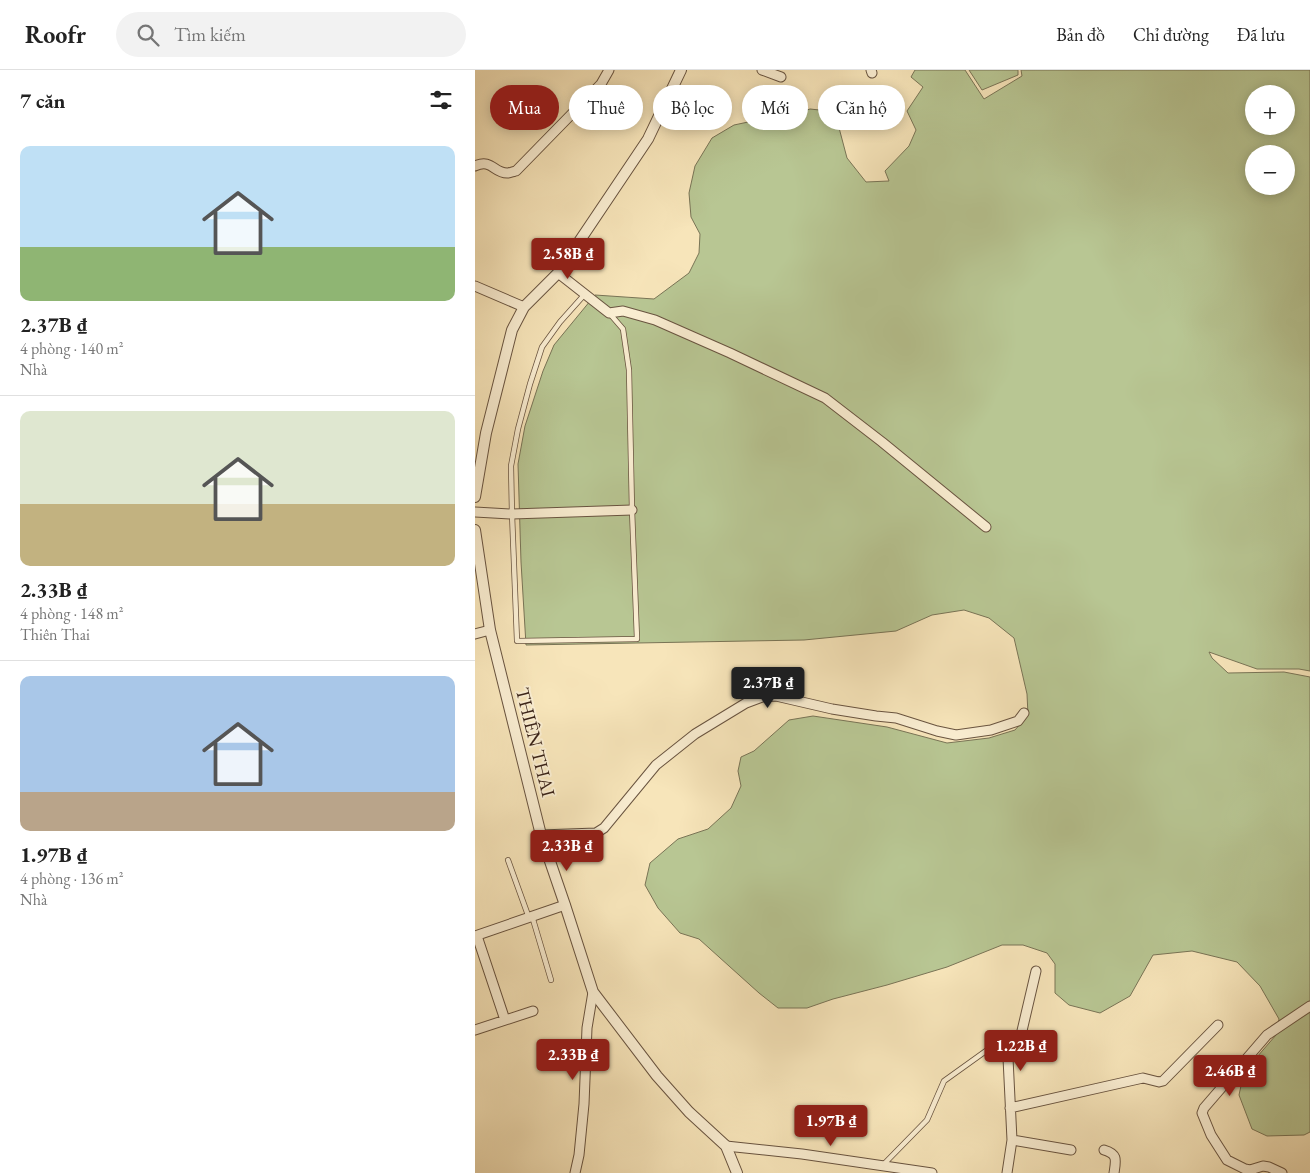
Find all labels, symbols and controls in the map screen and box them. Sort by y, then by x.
search box [116,12,466,57]
text: Roofr [25,19,86,50]
icon: search [134,21,162,49]
text: Tìm kiếm [174,22,246,47]
text: Bản đồ [1056,23,1105,46]
text: Chỉ đường [1133,23,1209,46]
text: Đã lưu [1237,23,1285,46]
chip: Mua [490,85,559,130]
chip: Thuê [569,85,643,130]
chip: Bộ lọc [653,85,732,130]
chip: Mới [742,85,808,130]
chip: Căn hộ [818,85,905,130]
map controls [1245,85,1295,195]
button: + [1245,85,1295,135]
icon: filters [427,86,455,114]
text: 7 căn [20,87,66,114]
button: − [1245,145,1295,195]
icon: home [193,178,283,268]
pin: 2.58B ₫ [522,238,614,280]
text: 2.58B ₫ [542,243,594,264]
text: 2.37B ₫ [20,311,87,338]
text: 4 phòng · 140 m² [20,338,124,359]
text: Nhà [20,359,47,380]
icon: home [193,444,283,534]
text: 2.33B ₫ [20,576,87,603]
text: 4 phòng · 148 m² [20,603,124,624]
text: Thiên Thai [20,624,90,645]
pin: 2.37B ₫ [722,666,814,709]
text: 2.37B ₫ [742,672,794,693]
street label: THIÊN THAI [510,685,561,800]
icon: home [193,709,283,799]
pin: 2.33B ₫ [521,830,613,872]
text: 2.33B ₫ [541,835,593,856]
text: 1.97B ₫ [20,841,87,868]
text: 4 phòng · 136 m² [20,868,124,889]
text: Nhà [20,889,47,910]
pin: 1.22B ₫ [975,1030,1067,1072]
text: 1.22B ₫ [995,1035,1047,1056]
pin: 2.33B ₫ [527,1038,619,1081]
text: 2.33B ₫ [547,1044,599,1065]
pin: 2.46B ₫ [1184,1054,1276,1097]
text: 2.46B ₫ [1204,1060,1256,1081]
pin: 1.97B ₫ [785,1104,877,1147]
text: 1.97B ₫ [805,1110,857,1131]

